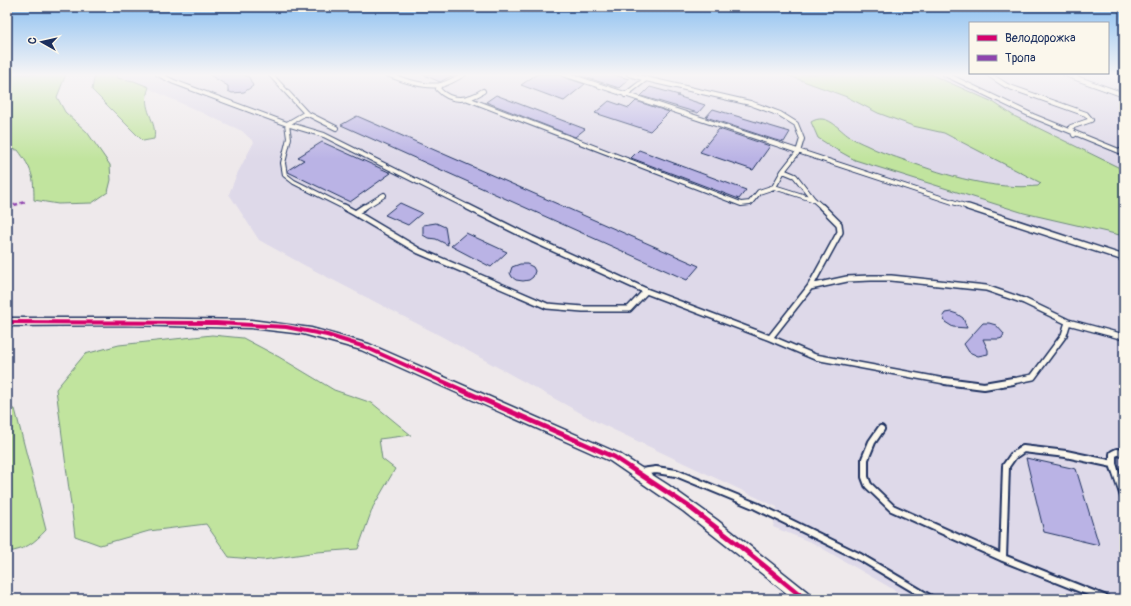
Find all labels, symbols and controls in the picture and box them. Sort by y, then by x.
north arrow [22,22,62,62]
legend [969,22,1109,74]
text: Велодорожка [1005,31,1076,46]
text: С [26,36,40,45]
text: Тропа [1005,51,1036,66]

